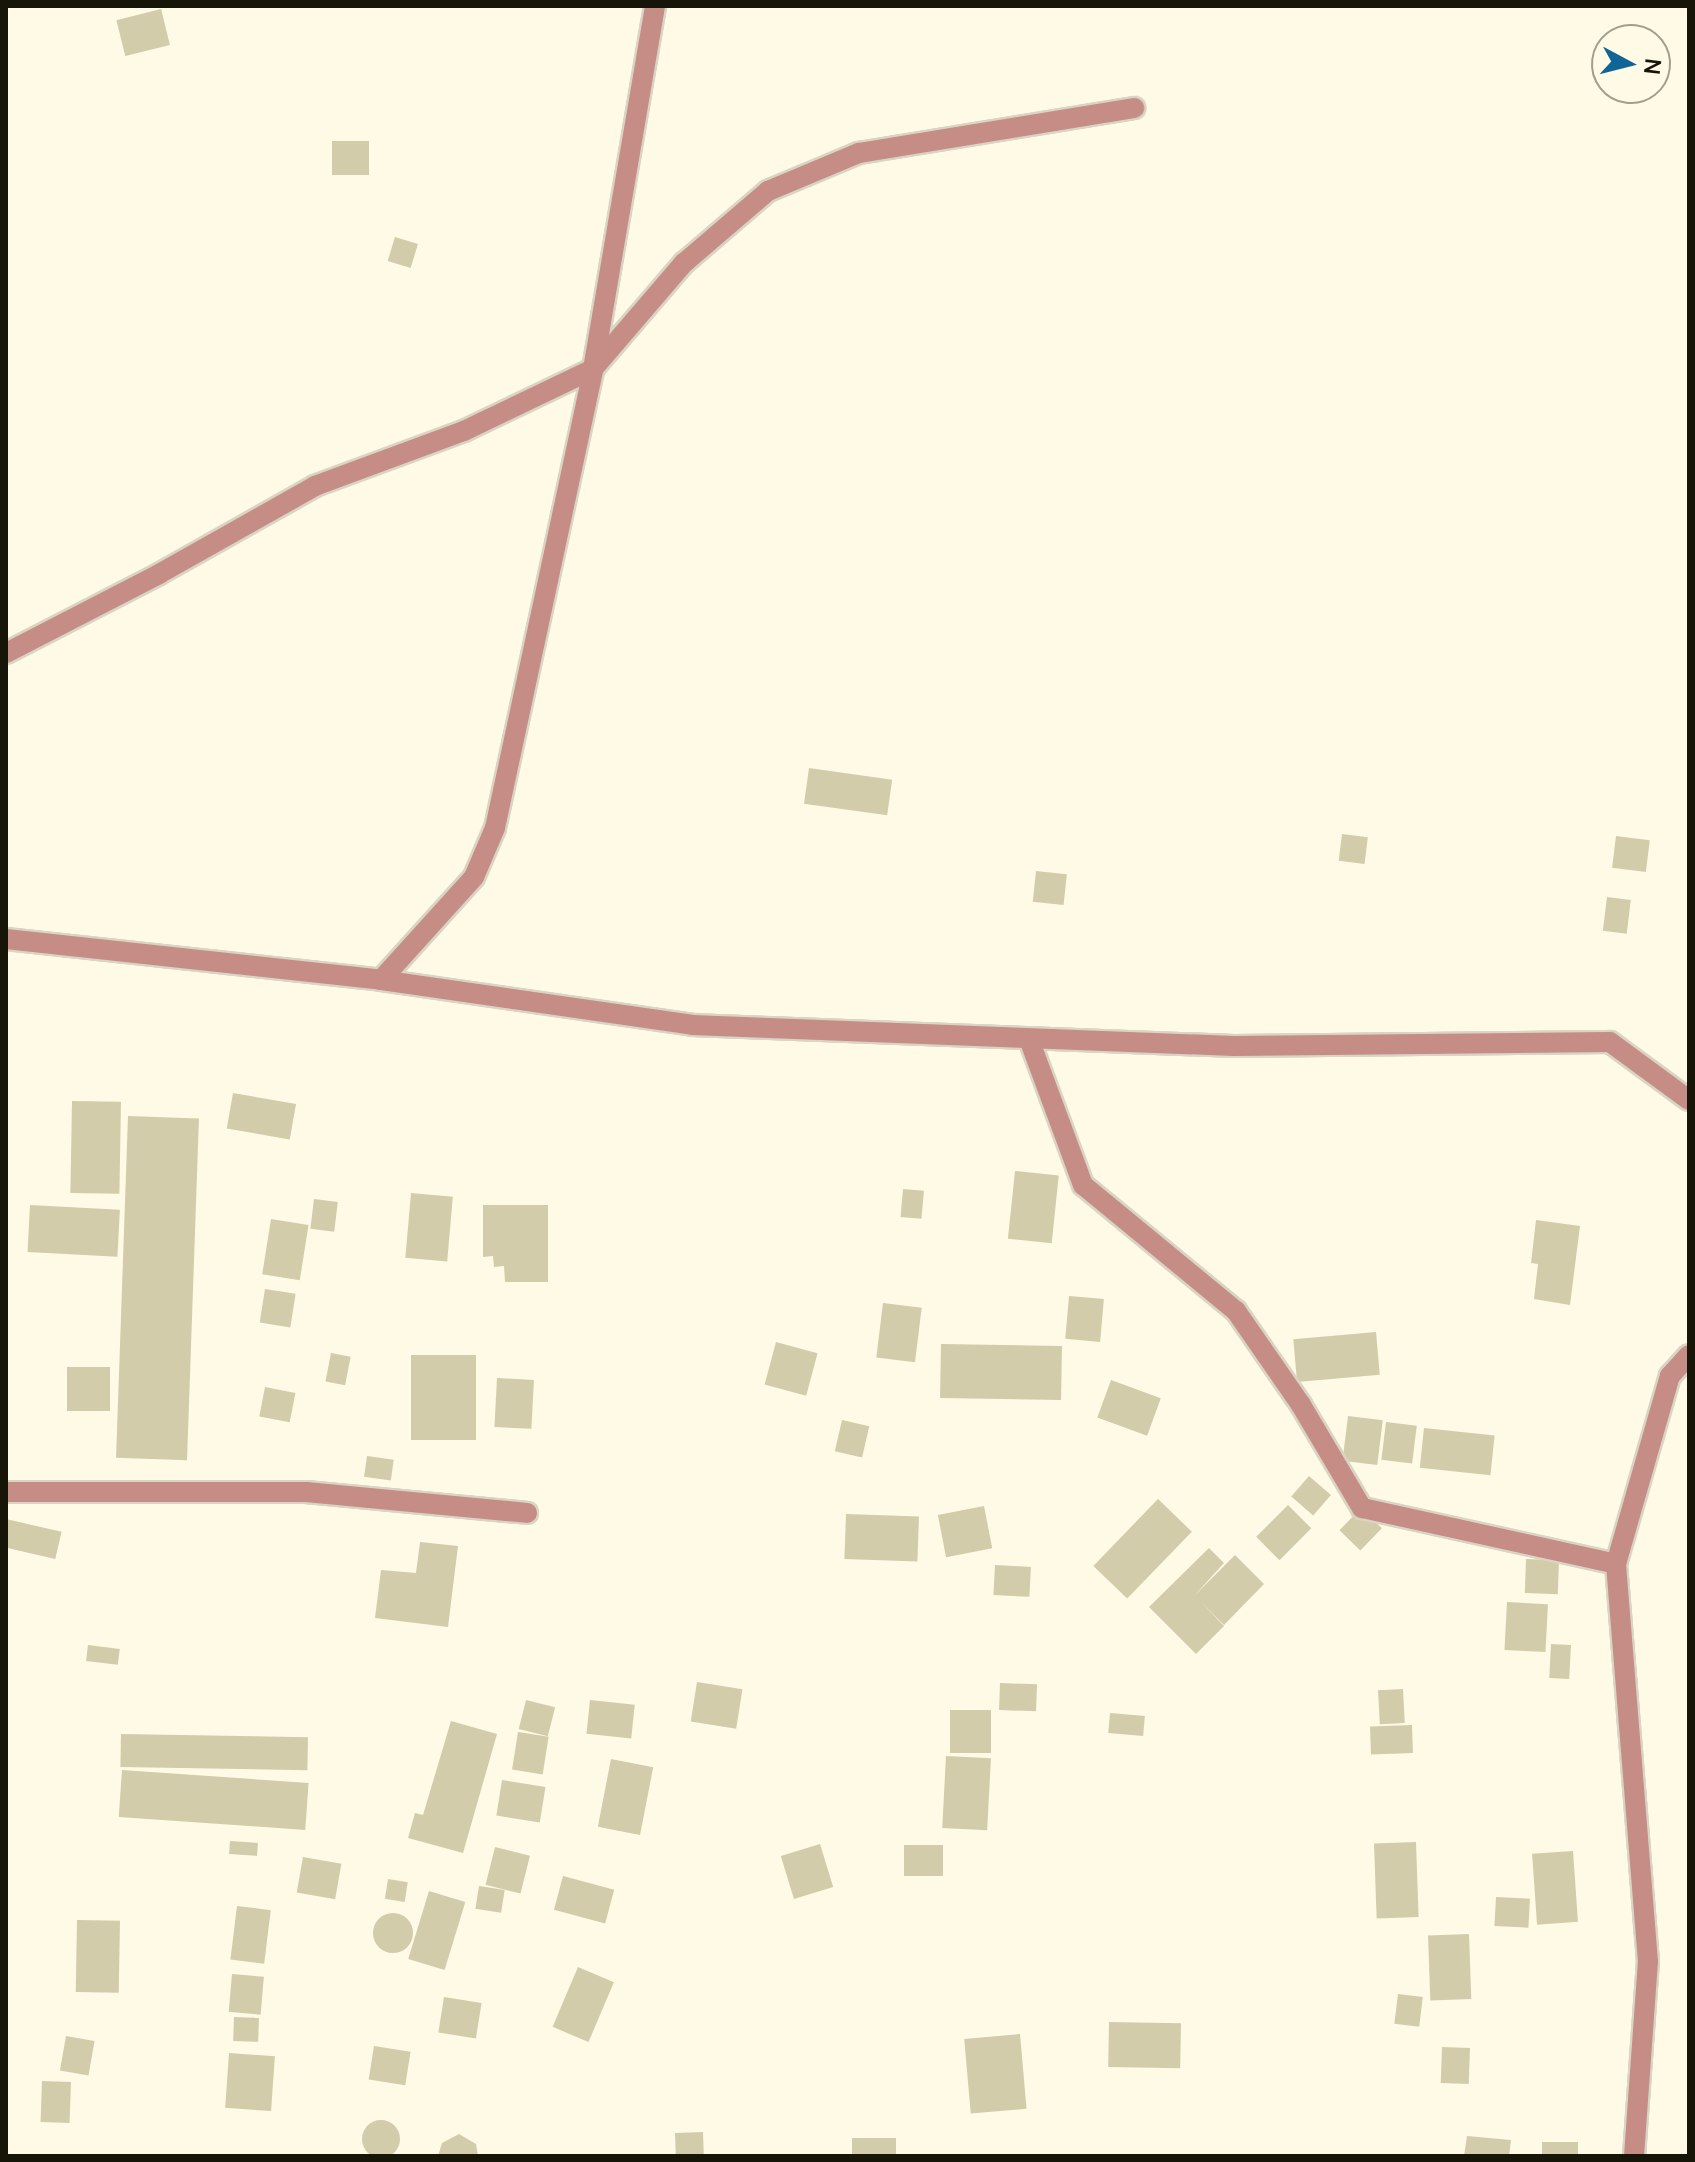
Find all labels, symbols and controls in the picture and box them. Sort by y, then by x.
north arrow [1591,24,1671,104]
text: N [1637,57,1669,76]

